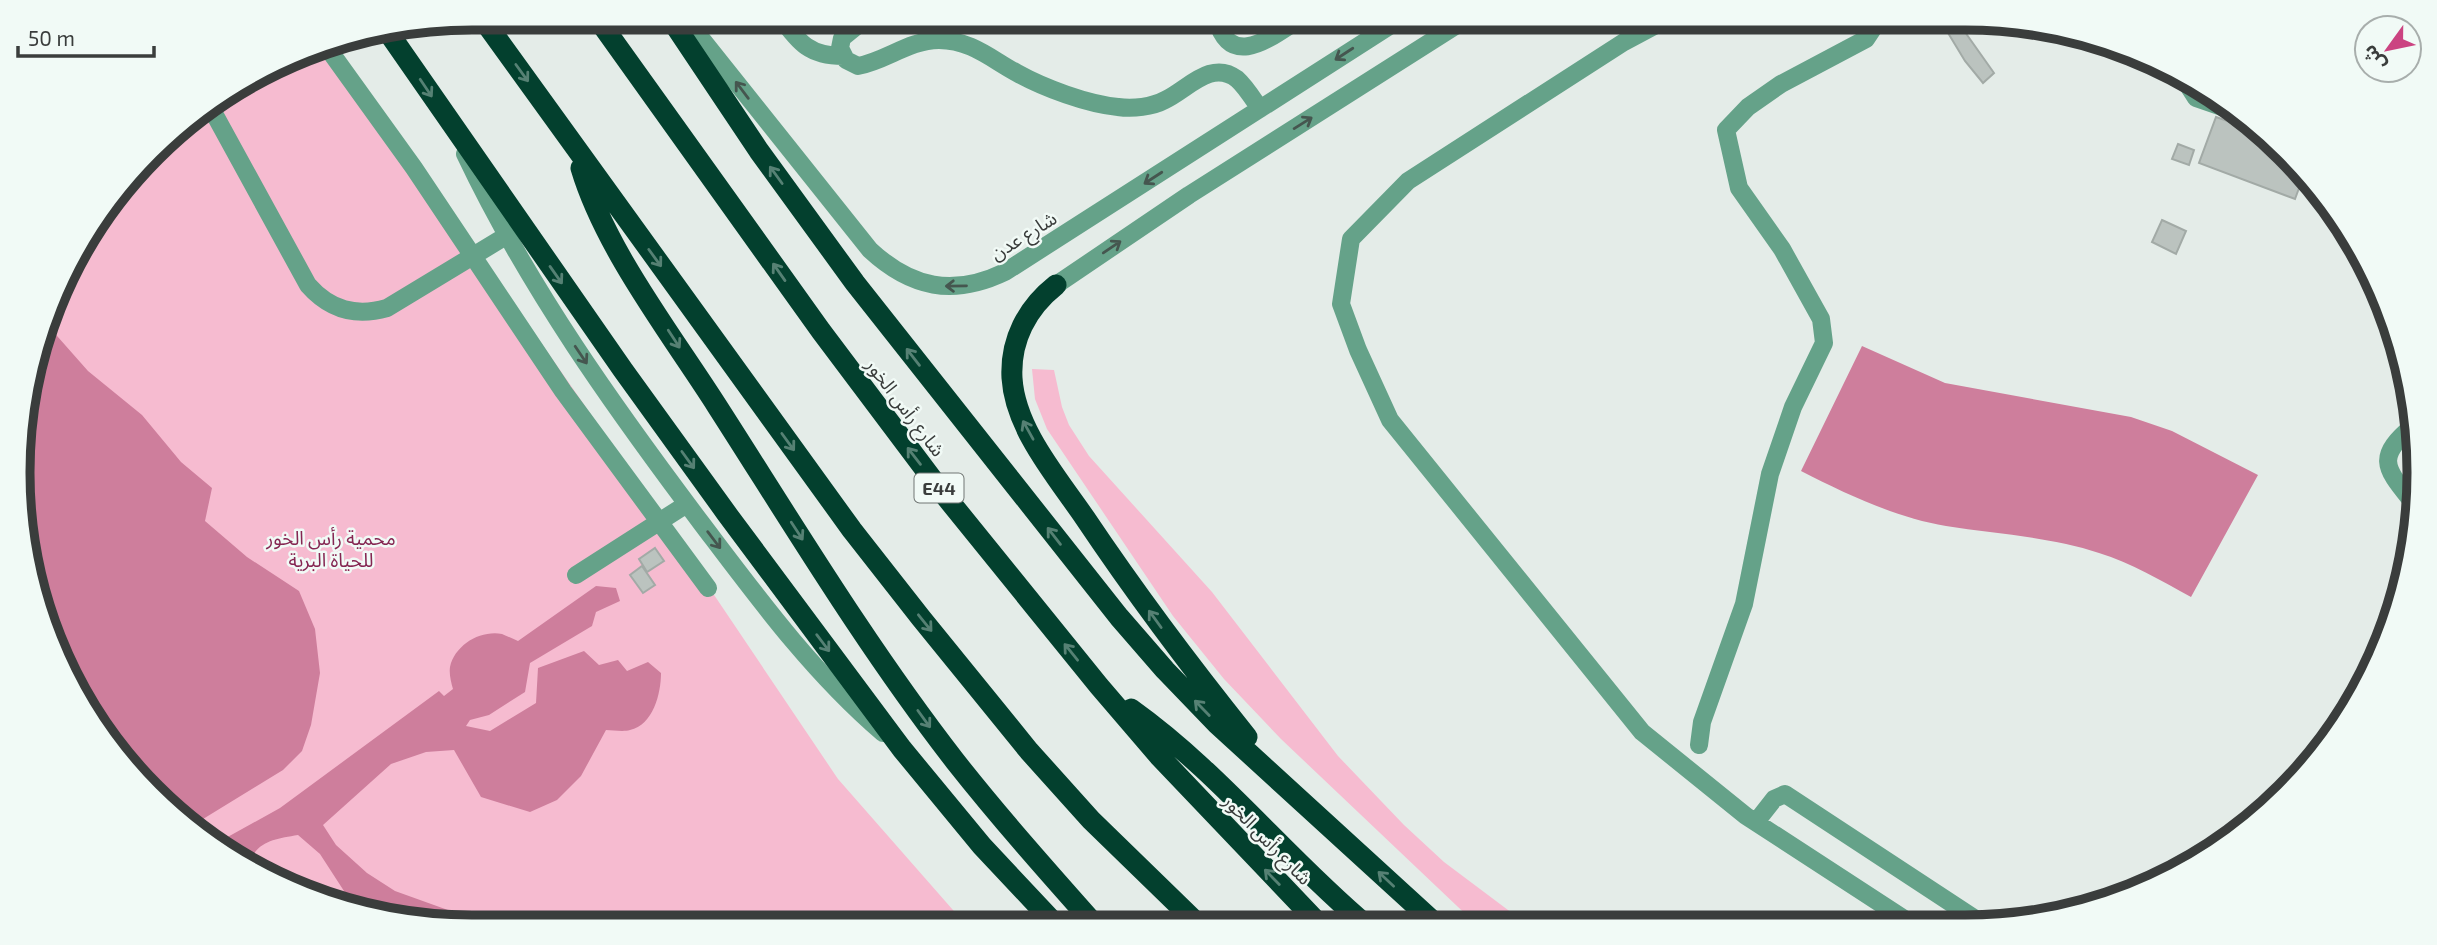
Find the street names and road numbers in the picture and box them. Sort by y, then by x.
street label: شارع عدن [986,206,1062,267]
street label: شارع رأس الخور [859,353,950,462]
road number: E44 [914,474,964,502]
street label: شارع رأس الخور [1216,788,1317,891]

